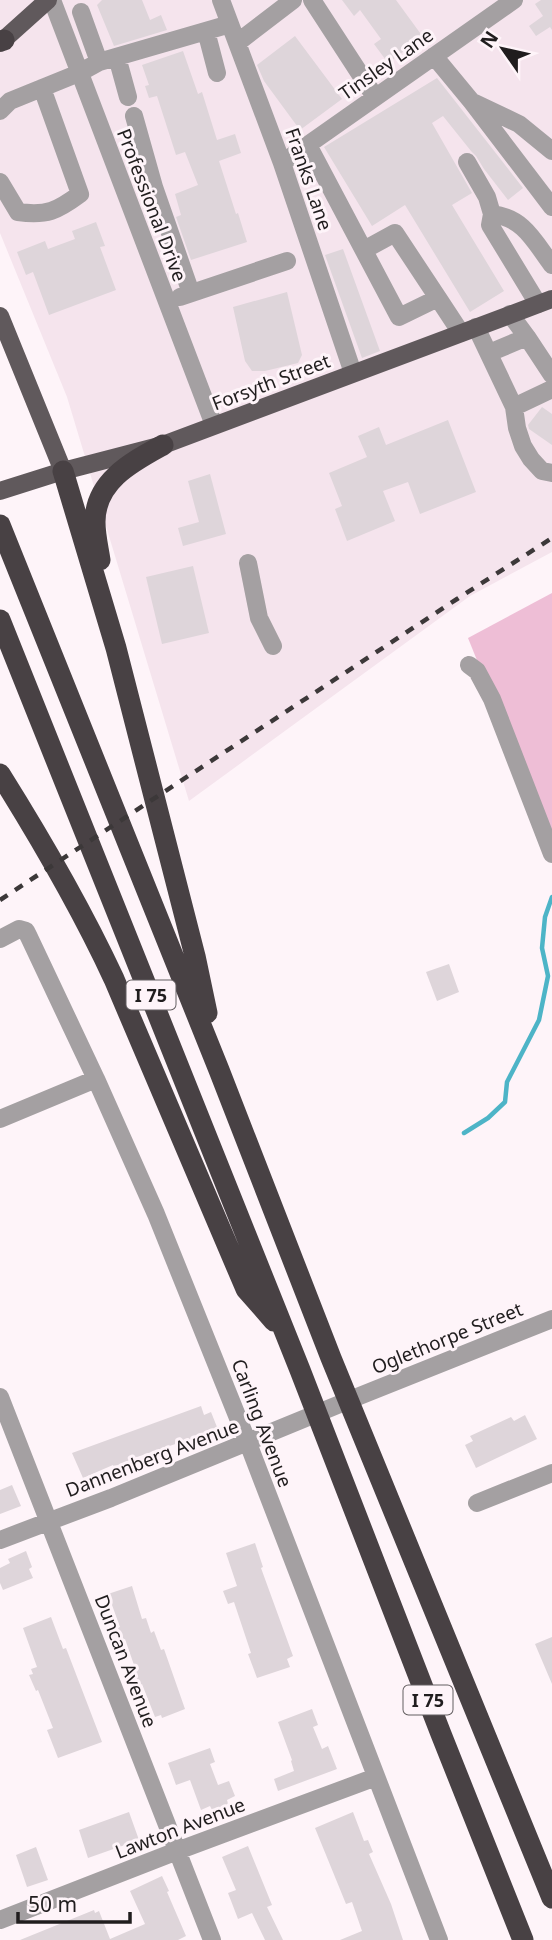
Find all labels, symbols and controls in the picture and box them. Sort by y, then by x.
north arrow [468,14,538,84]
street label: Tinsley Lane [334,22,438,106]
text: N [474,26,504,53]
street label: Franks Lane [279,124,339,234]
street label: Professional Drive [111,125,193,285]
street label: Forsyth Street [208,347,334,416]
road number: I 75 [127,980,176,1010]
street label: Oglethorpe Street [368,1296,526,1380]
street label: Carling Avenue [226,1355,298,1491]
street label: Dannenberg Avenue [62,1413,242,1503]
street label: Duncan Avenue [89,1591,163,1731]
road number: I 75 [404,1686,452,1714]
street label: Lawton Avenue [111,1791,249,1865]
scale bar [18,1881,130,1925]
text: 50 m [28,1890,77,1918]

